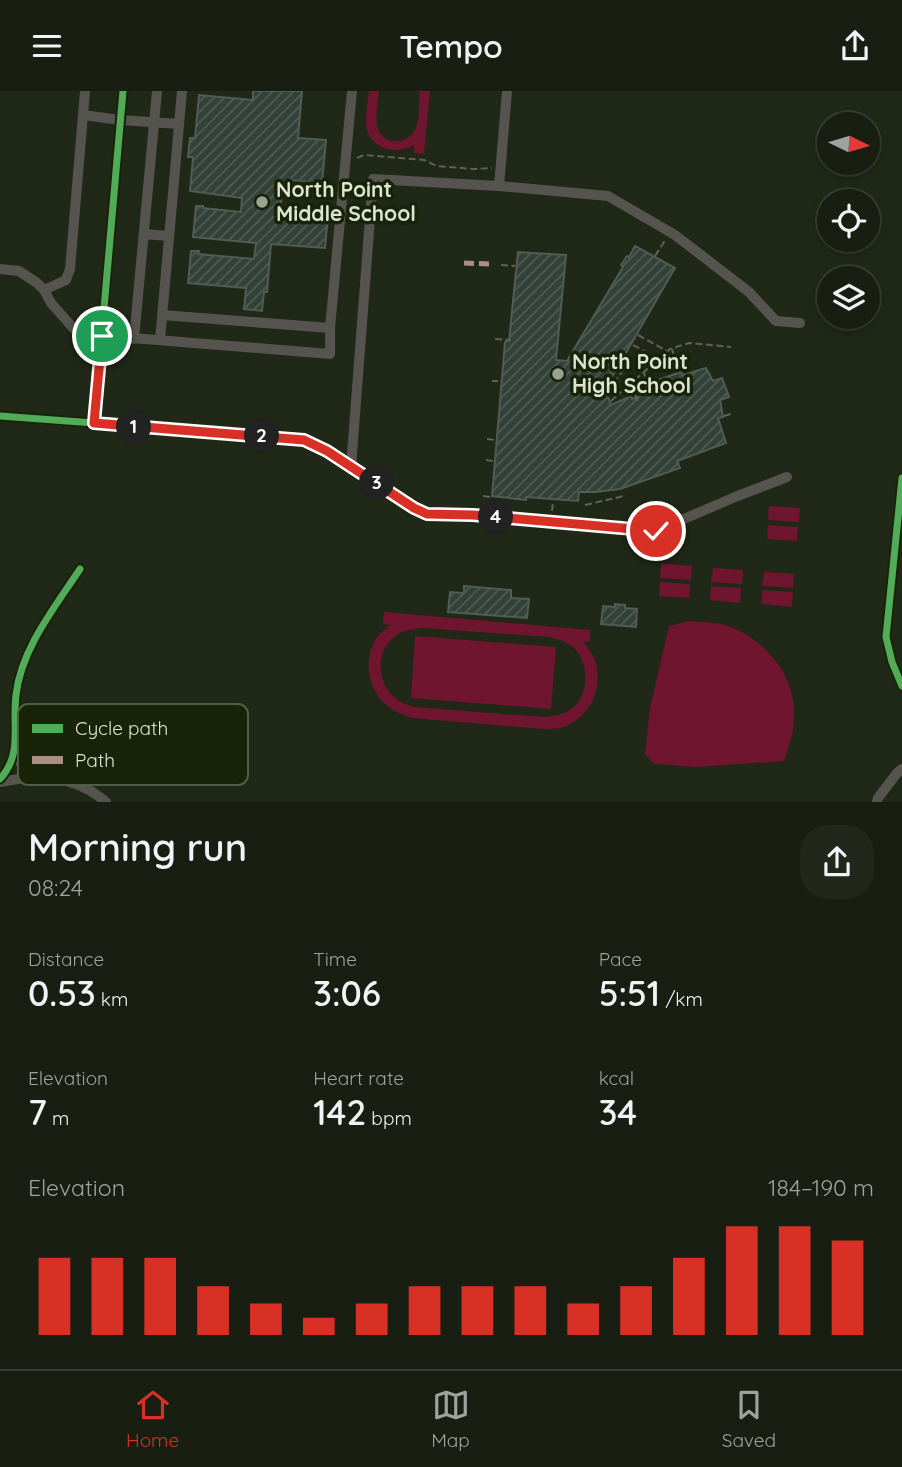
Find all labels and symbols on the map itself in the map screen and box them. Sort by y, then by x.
north arrow [817,112,880,175]
place label: North Point Middle School [276,176,416,226]
marker: North Point Middle School [254,194,270,210]
pin [72,306,132,366]
place label: North Point High School [572,348,691,398]
marker: North Point High School [550,366,566,382]
pin: 1 [116,409,152,445]
pin: 2 [244,419,280,453]
pin: 3 [360,465,394,501]
pin: 4 [478,499,514,535]
pin [626,501,686,561]
legend [18,704,248,785]
text: Cycle path [75,716,168,740]
text: Path [75,748,115,772]

